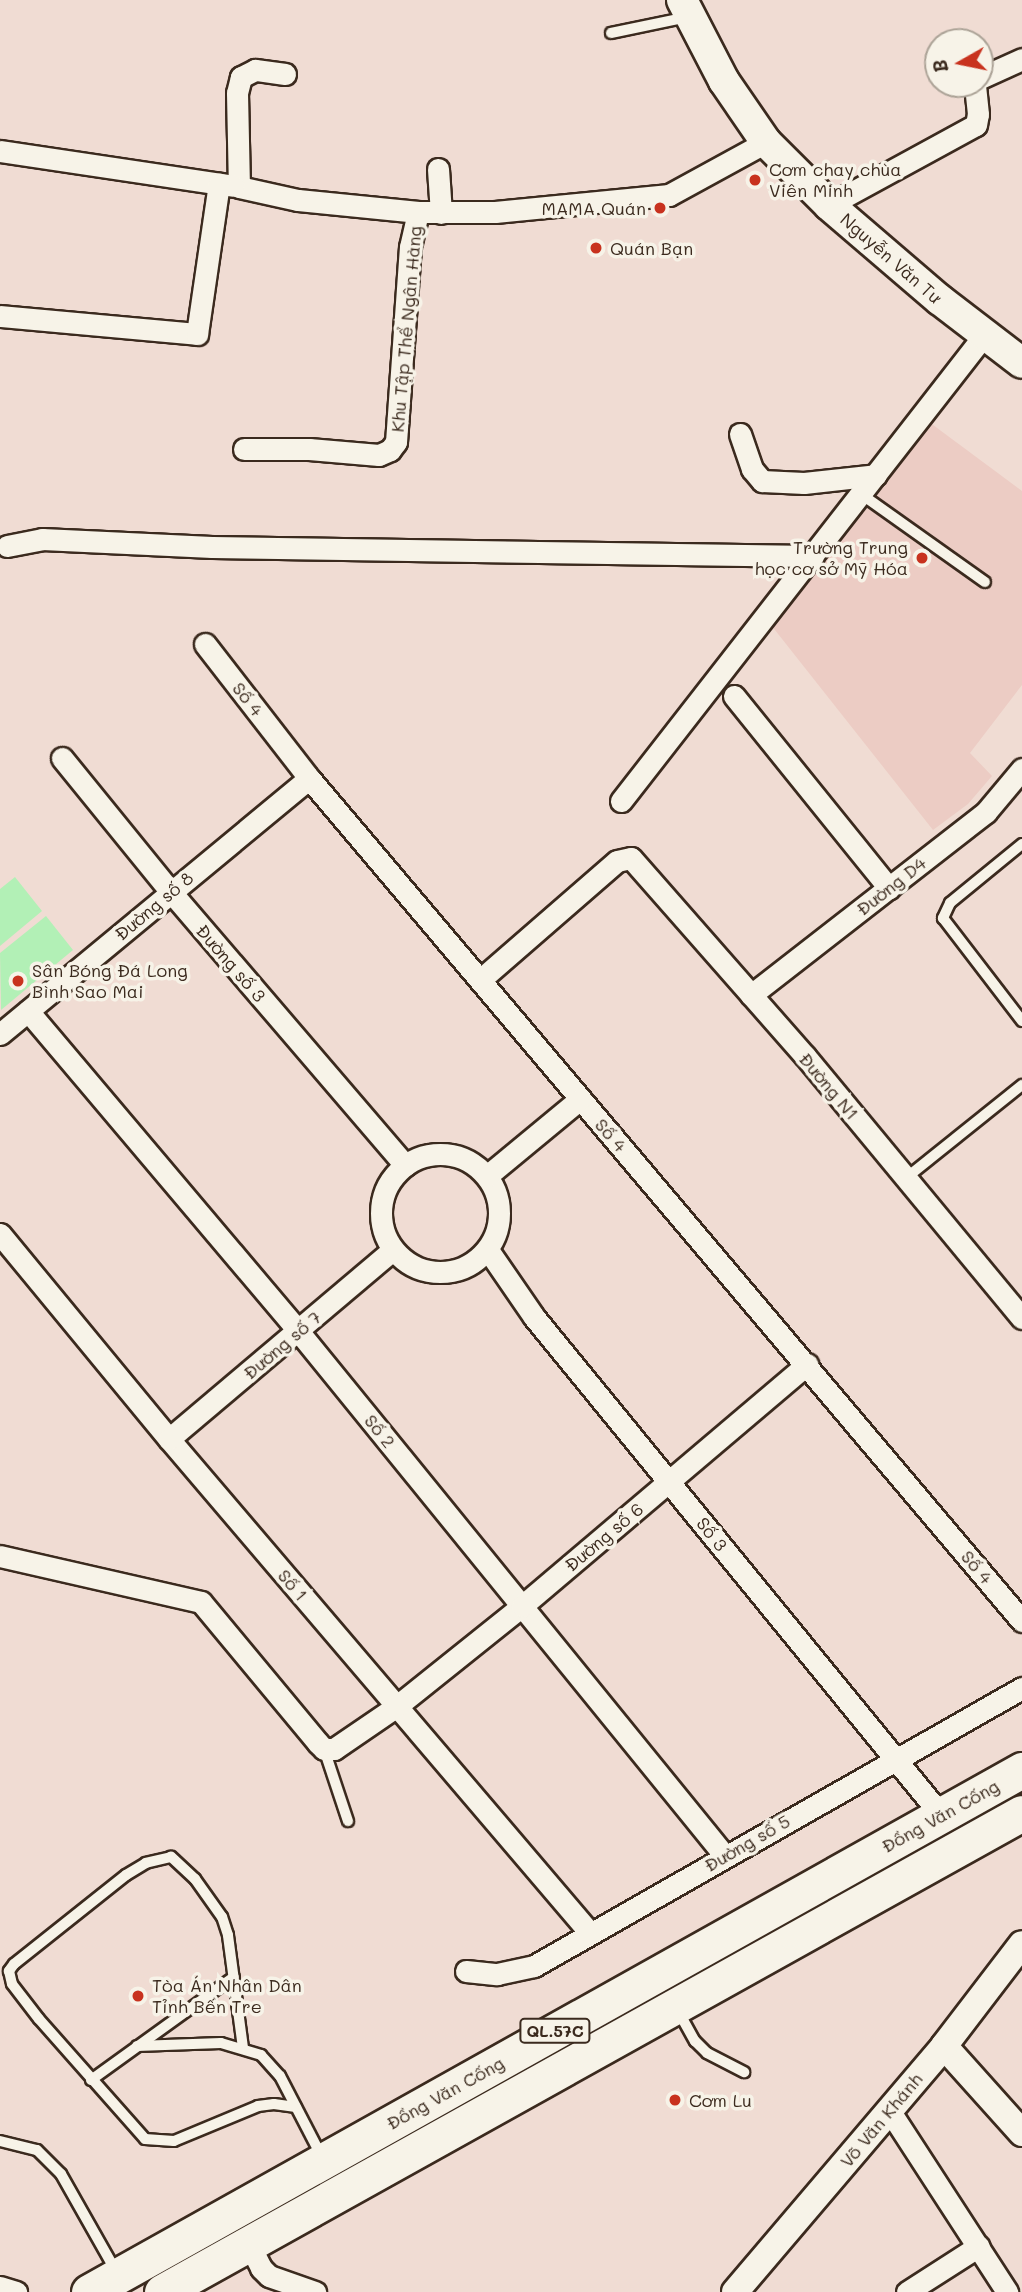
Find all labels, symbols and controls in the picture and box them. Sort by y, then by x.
north arrow [924,28,994,98]
text: B [926,58,953,74]
place label: Cơm chay chùa Viên Minh [769,159,902,202]
marker: Cơm chay chùa Viên Minh [747,172,763,188]
place label: MAMA Quán [542,197,646,219]
marker: MAMA Quán [652,200,668,216]
street label: Nguyễn Văn Tư [836,208,946,308]
street label: Khu Tập Thể Ngân Hàng [386,225,426,433]
place label: Quán Bạn [610,237,693,259]
marker: Quán Bạn [588,240,604,256]
place label: Trường Trung học cơ sở Mỹ Hóa [754,537,908,580]
marker: Trường Trung học cơ sở Mỹ Hóa [914,550,930,566]
street label: Số 4 [228,678,268,720]
street label: Đường D4 [852,852,930,920]
street label: Đường số 8 [110,867,198,945]
street label: Đường số 3 [192,920,270,1006]
place label: Sân Bóng Đá Long Bình Sao Mai [32,960,188,1002]
marker: Sân Bóng Đá Long Bình Sao Mai [10,973,26,989]
street label: Đường N1 [795,1048,863,1124]
street label: Số 4 [591,1114,631,1156]
street label: Đường số 7 [239,1306,325,1384]
street label: Số 2 [360,1410,400,1452]
street label: Đường số 6 [560,1498,648,1576]
street label: Số 3 [692,1513,732,1555]
street label: Số 4 [957,1546,997,1588]
street label: Số 1 [274,1565,312,1605]
street label: Đồng Văn Cống [878,1775,1002,1857]
street label: Đường số 5 [700,1810,794,1876]
place label: Tòa Án Nhân Dân Tỉnh Bến Tre [152,1975,302,2018]
marker: Tòa Án Nhân Dân Tỉnh Bến Tre [130,1988,146,2004]
road number: QL.57C [518,2019,592,2044]
street label: Đồng Văn Cống [383,2052,507,2134]
street label: Võ Văn Khánh [835,2068,927,2172]
place label: Cơm Lu [689,2089,752,2111]
marker: Cơm Lu [667,2092,683,2108]

